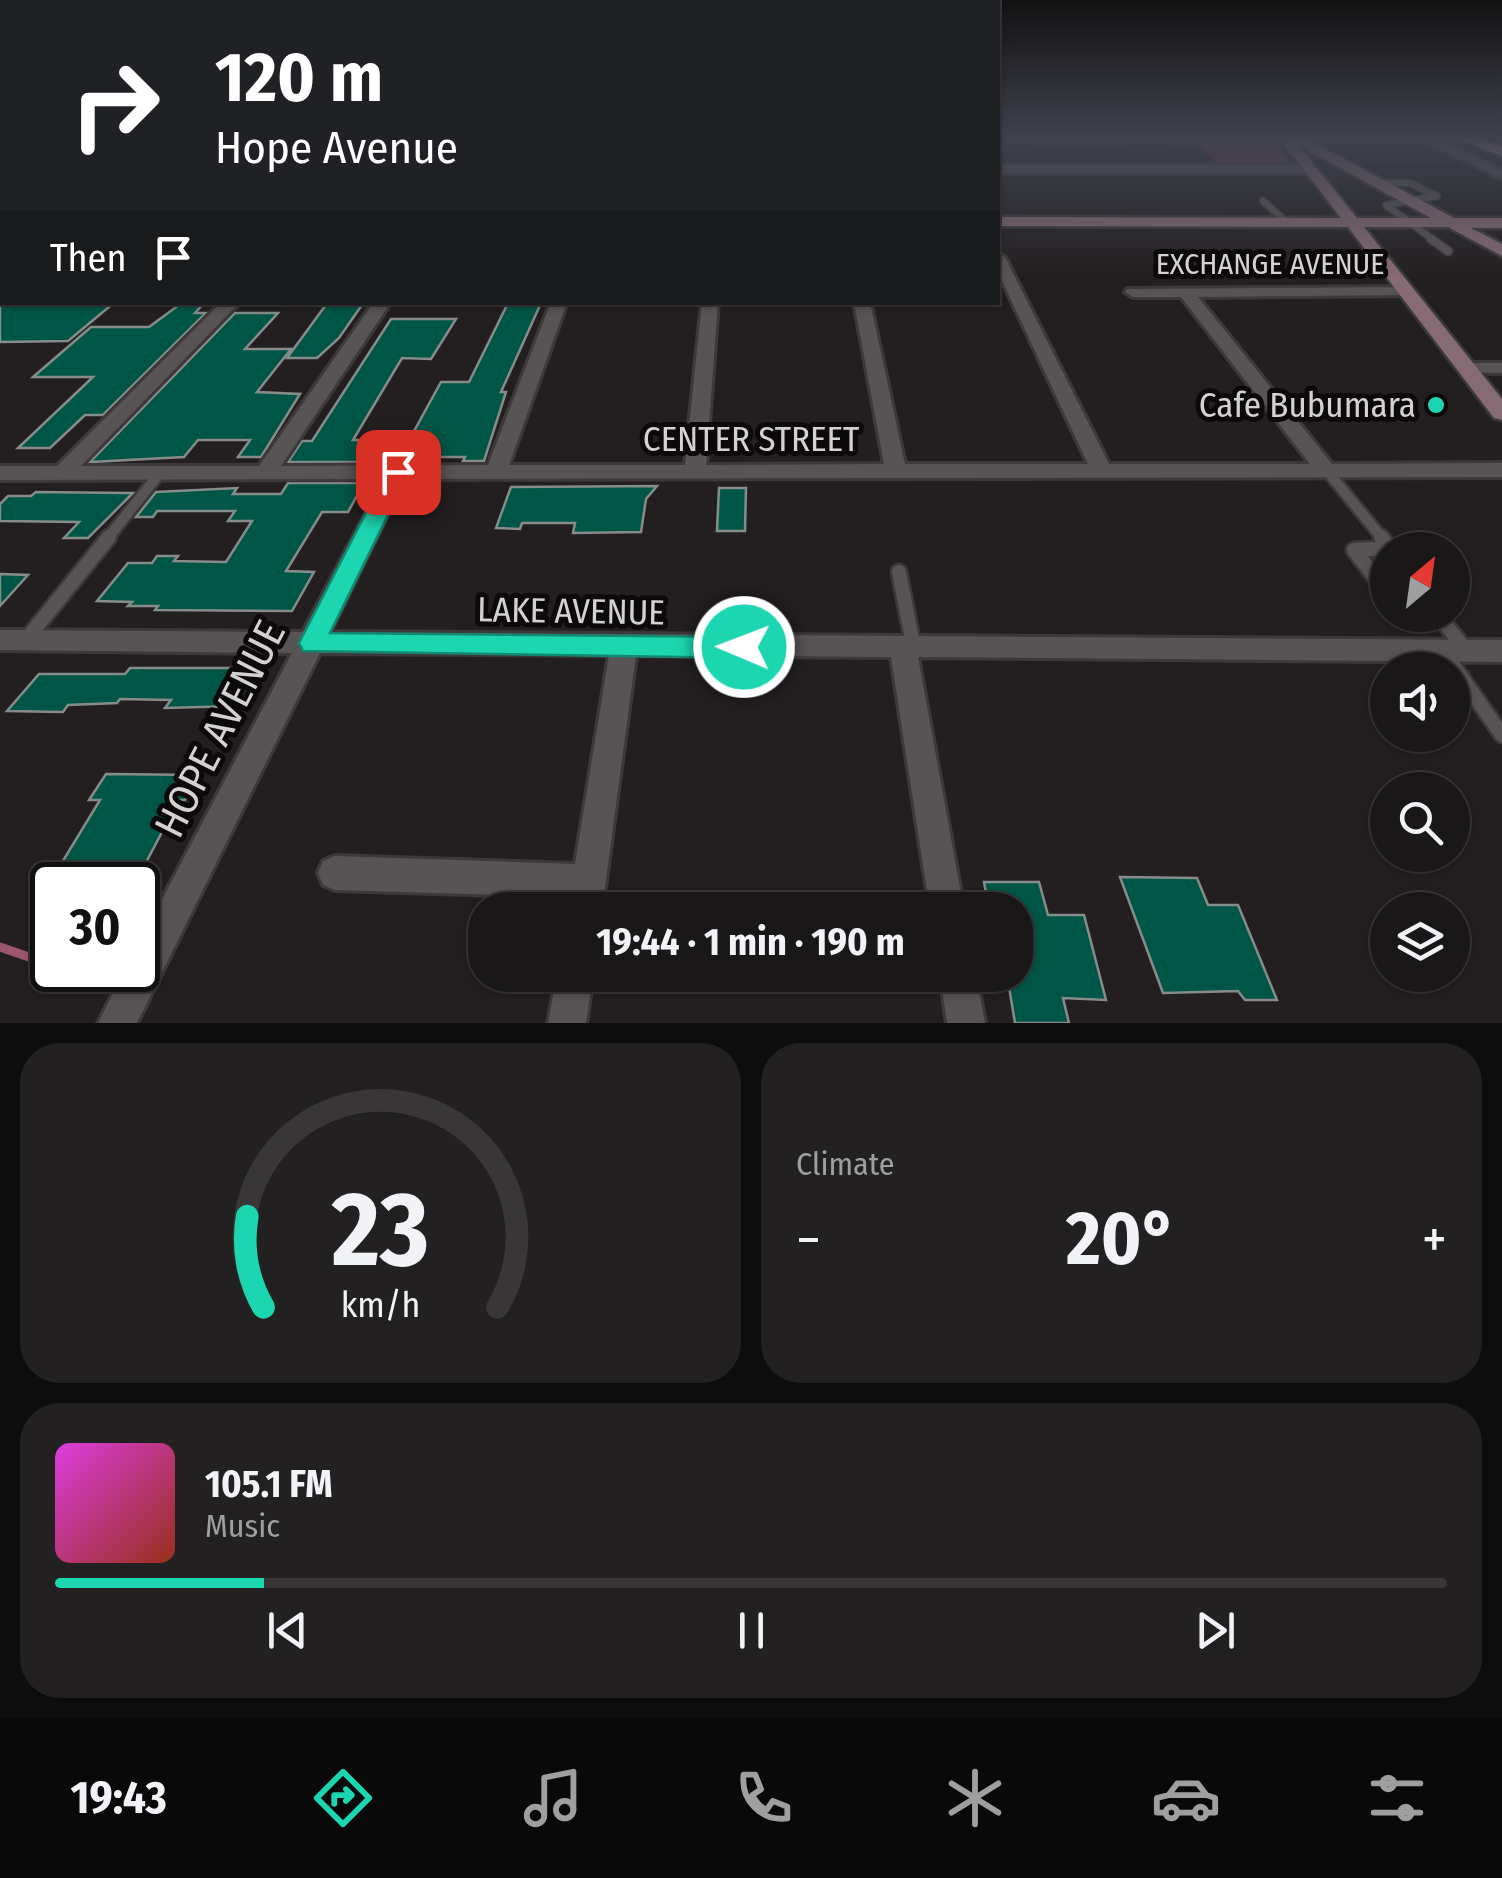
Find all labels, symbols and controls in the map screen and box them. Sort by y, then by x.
text: 120 m [215,36,383,120]
icon: right [50,40,180,170]
text: Hope Avenue [215,121,458,175]
icon: arrive [146,230,201,285]
text: Then [50,235,126,281]
street label: EXCHANGE AVENUE [1156,246,1384,282]
place label: Cafe Bubumara [1199,384,1416,426]
marker: Cafe Bubumara [1425,394,1447,416]
street label: CENTER STREET [643,418,860,460]
pin [356,430,441,515]
icon: arrive [371,445,426,500]
north arrow [1370,532,1470,632]
map controls [1370,532,1470,992]
street label: LAKE AVENUE [477,588,665,634]
position arrow [692,595,796,699]
street label: HOPE AVENUE [144,613,296,845]
button: sound [1370,652,1470,752]
button: search [1370,772,1470,872]
speed limit sign: 30 [30,862,160,992]
button: layers [1370,892,1470,992]
text: 19:44 · 1 min · 190 m [596,919,905,965]
text: Climate [796,1145,895,1183]
text: 23 [331,1168,429,1293]
text: 20° [1066,1194,1177,1284]
text: − [796,1207,821,1273]
text: + [1422,1207,1447,1273]
text: km/h [341,1284,420,1326]
text: 105.1 FM [205,1461,333,1507]
text: Music [205,1507,280,1545]
icon: previous [260,1603,315,1658]
icon: pause [724,1603,779,1658]
icon: next [1188,1603,1243,1658]
icon: directions [308,1763,378,1833]
icon: music [518,1763,588,1833]
icon: phone [729,1763,799,1833]
icon: climate [940,1763,1010,1833]
icon: car [1151,1763,1221,1833]
icon: filters [1362,1763,1432,1833]
text: 19:43 [70,1771,167,1825]

